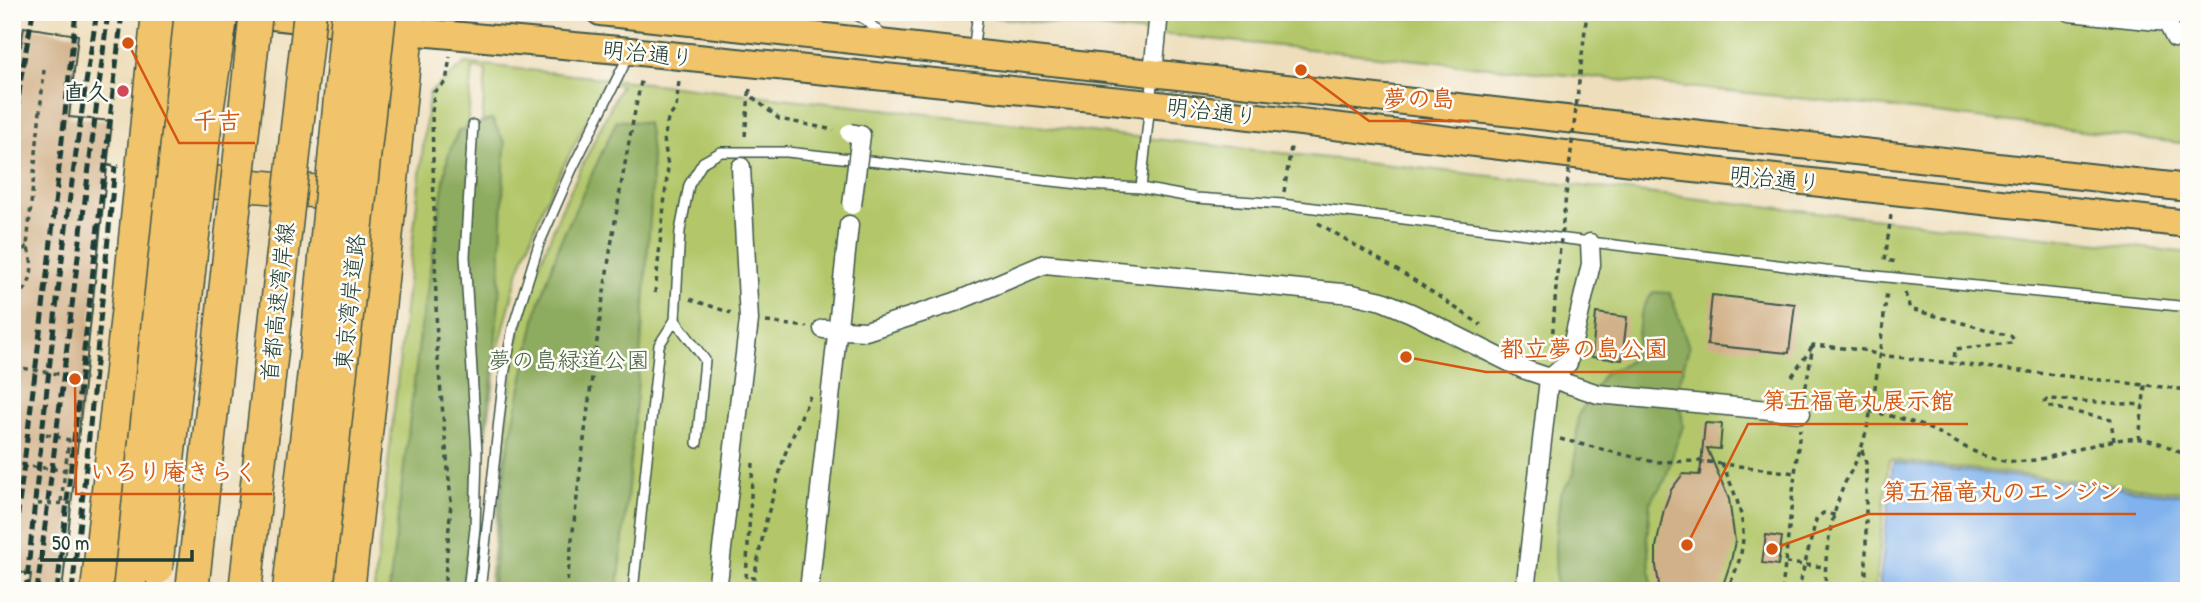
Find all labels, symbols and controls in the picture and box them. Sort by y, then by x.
street label: 明治通り [601,33,695,73]
place label: 直久 [63,76,109,107]
callout: 夢の島 [1369,76,1469,121]
text: 夢の島 [1383,82,1455,114]
marker: 直久 [115,83,131,99]
street label: 明治通り [1164,90,1260,132]
callout: 千吉 [179,98,255,143]
text: 千吉 [193,104,241,136]
street label: 明治通り [1728,158,1822,198]
street label: 首都高速湾岸線 [253,220,301,384]
street label: 東京湾岸道路 [326,232,372,372]
callout: 都立夢の島公園 [1486,327,1682,372]
text: 都立夢の島公園 [1500,332,1668,364]
park label: 夢の島緑道公園 [489,344,650,375]
callout: 第五福竜丸展示館 [1748,379,1968,424]
text: 第五福竜丸展示館 [1762,384,1954,416]
callout: いろり庵きらく [76,449,272,494]
text: いろり庵きらく [90,455,258,487]
callout: 第五福竜丸のエンジン [1868,469,2136,514]
text: 第五福竜丸のエンジン [1882,475,2122,507]
scale bar [42,519,192,563]
text: 50 m [52,528,89,557]

